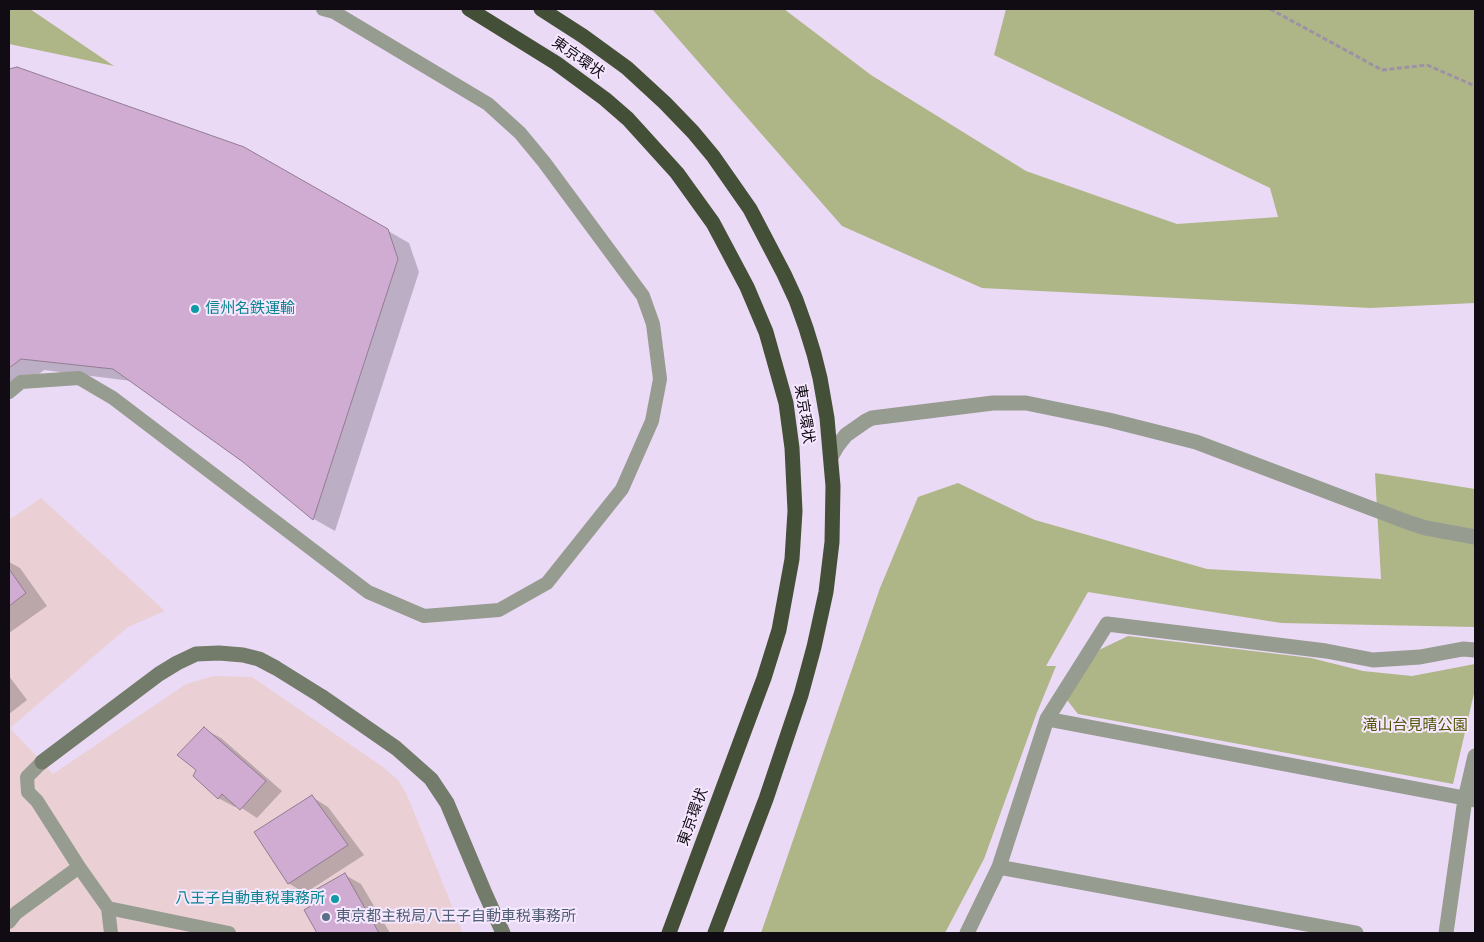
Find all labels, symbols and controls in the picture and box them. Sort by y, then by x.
street label: 東京環状 [548,33,608,83]
place label: 信州名鉄運輸 [205,300,295,318]
marker: 信州名鉄運輸 [189,303,201,315]
street label: 東京環状 [790,383,818,445]
park label: 滝山台見晴公園 [1363,717,1467,735]
street label: 東京環状 [674,786,712,848]
place label: 八王子自動車税事務所 [175,890,325,908]
marker: 八王子自動車税事務所 [329,893,341,905]
place label: 東京都主税局八王子自動車税事務所 [336,908,576,926]
marker: 東京都主税局八王子自動車税事務所 [320,911,332,923]

